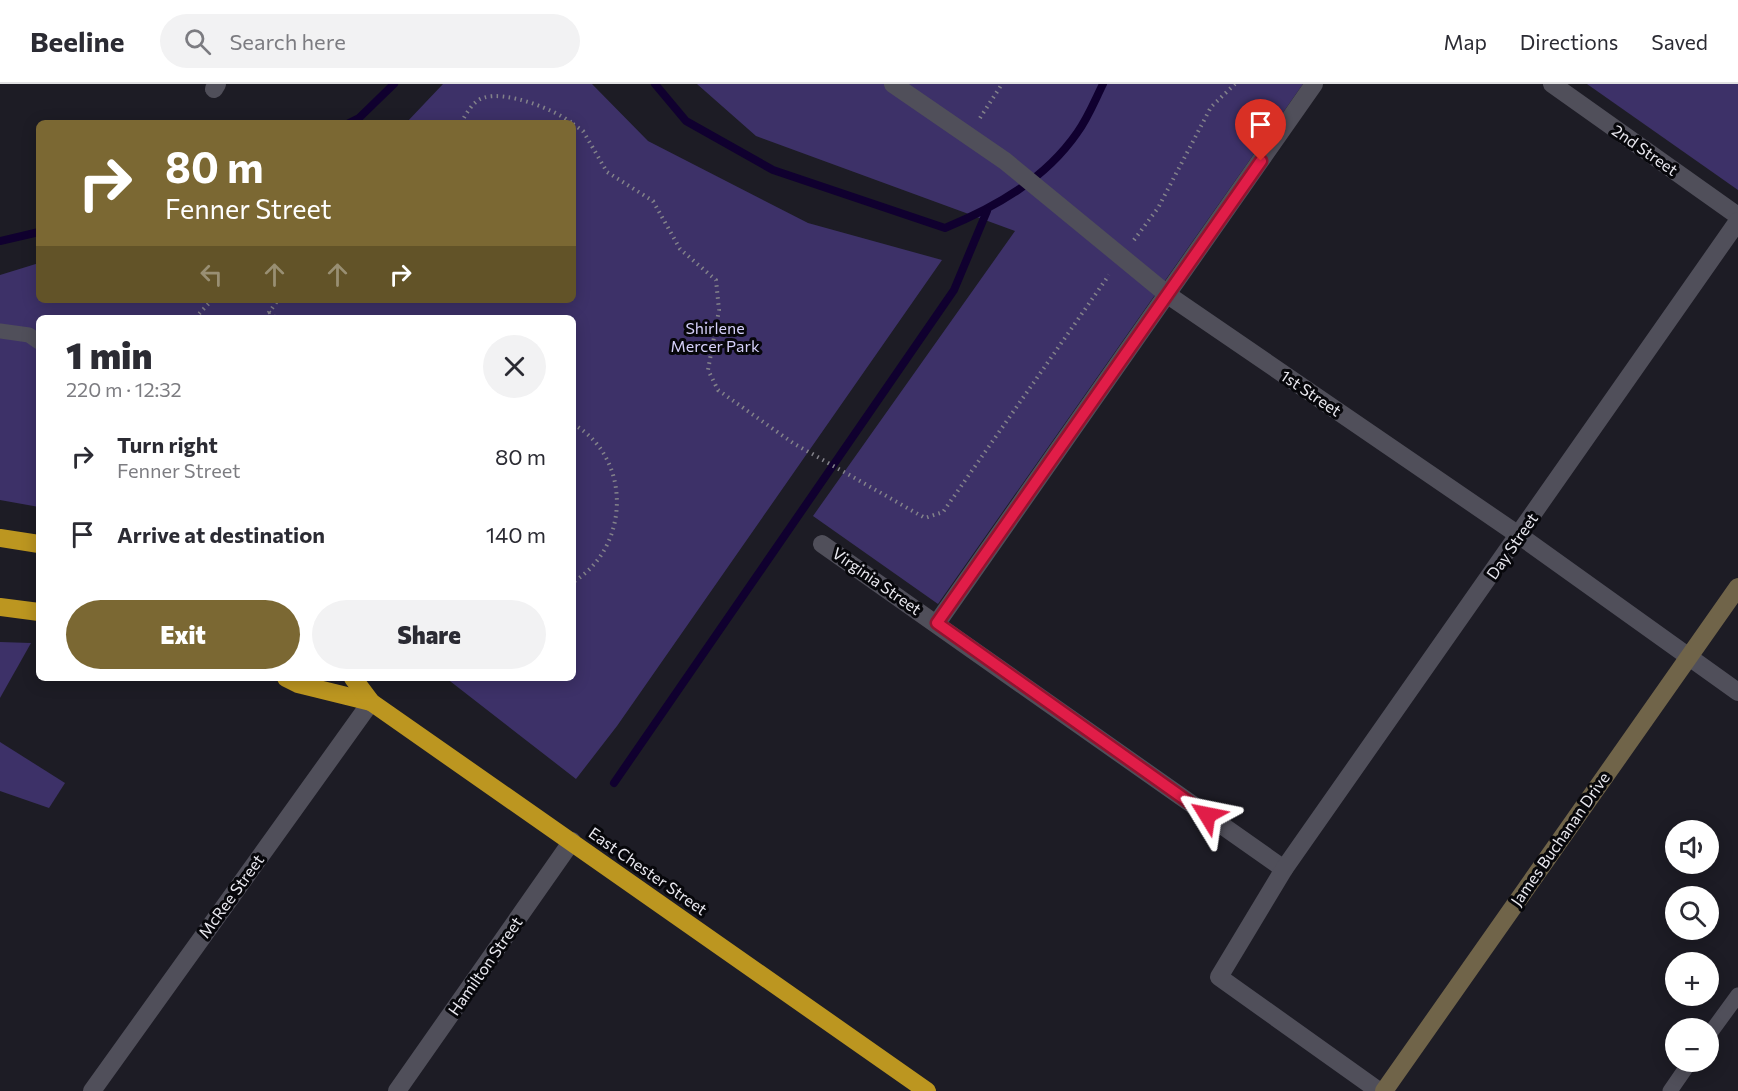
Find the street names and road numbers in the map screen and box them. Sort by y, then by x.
street label: 2nd Street [1609,120,1682,179]
street label: 1st Street [1277,365,1346,420]
street label: Day Street [1482,509,1542,583]
street label: Virginia Street [829,543,926,619]
street label: James Buchanan Drive [1506,768,1613,909]
street label: East Chester Street [585,823,711,919]
street label: McRee Street [194,850,267,941]
street label: Hamilton Street [444,912,526,1019]

